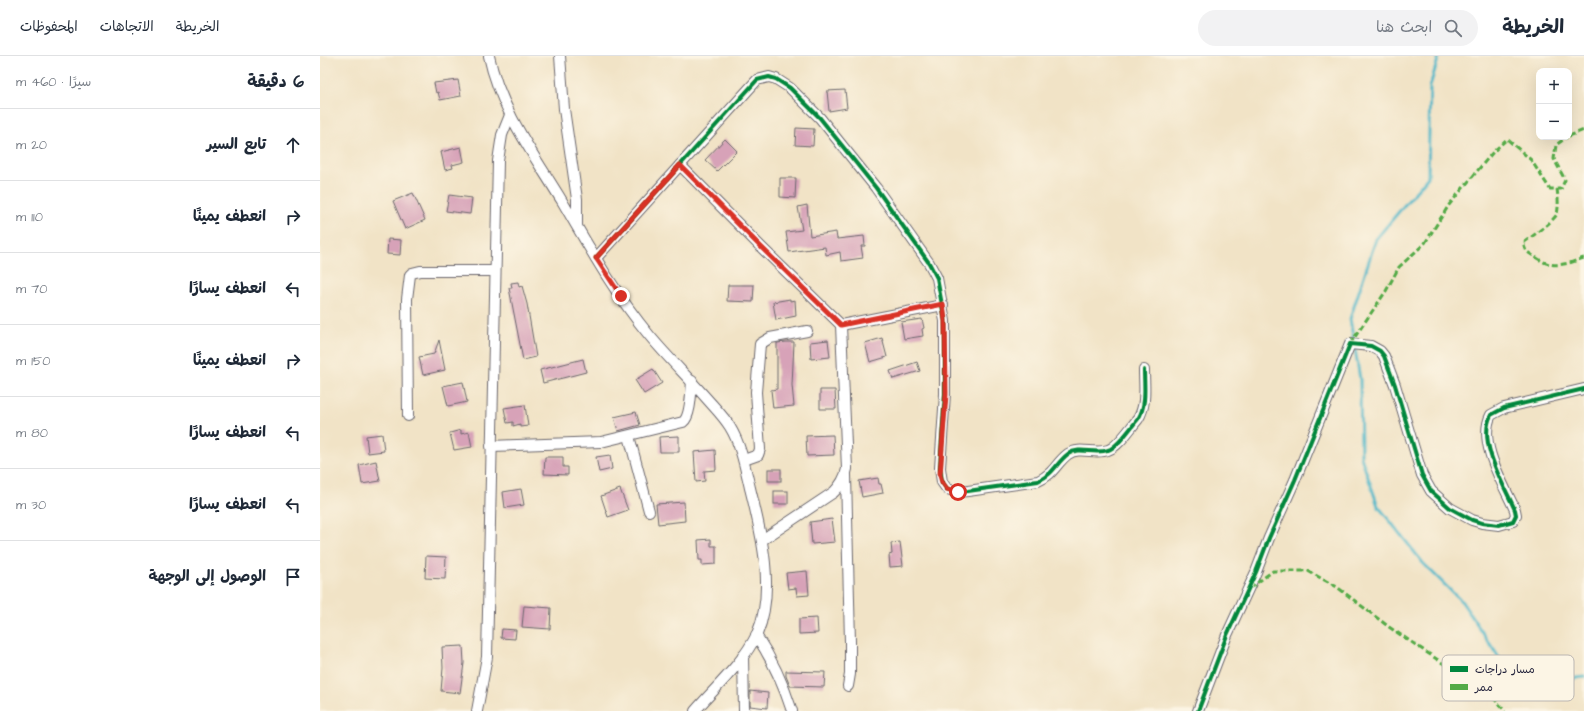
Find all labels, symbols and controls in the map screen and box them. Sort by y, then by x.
search box [1198,10,1478,46]
text: الخريطة [1502,14,1564,41]
text: المحفوظات [20,17,78,37]
text: الاتجاهات [100,17,154,37]
text: الخريطة [176,17,219,37]
text: ابحث هنا [1376,17,1432,38]
icon: search [1442,17,1464,39]
map controls [1536,68,1572,140]
button: + [1536,68,1572,104]
text: 6 دقيقة [247,70,304,94]
text: سيرًا · 460 m [16,73,91,91]
button: − [1536,104,1572,140]
text: تابع السير [207,134,266,155]
icon: ahead [282,134,304,156]
text: 20 m [16,136,47,154]
text: انعطف يمينًا [193,206,266,227]
icon: right [282,206,304,228]
text: 110 m [16,208,43,226]
text: انعطف يسارًا [189,278,266,299]
icon: left [282,278,304,300]
text: 70 m [16,280,48,298]
route end [612,287,630,305]
text: انعطف يمينًا [193,350,266,371]
icon: right [282,350,304,372]
text: 150 m [16,352,50,370]
text: انعطف يسارًا [189,422,266,443]
icon: left [282,422,304,444]
text: 80 m [16,424,48,442]
route start [949,483,967,501]
text: انعطف يسارًا [189,494,266,515]
icon: left [282,494,304,516]
text: 30 m [16,496,46,514]
text: الوصول إلى الوجهة [149,566,266,587]
icon: arrive [282,566,304,588]
legend [1442,655,1574,701]
text: مسار دراجات [1475,662,1535,677]
text: ممر [1474,680,1493,695]

